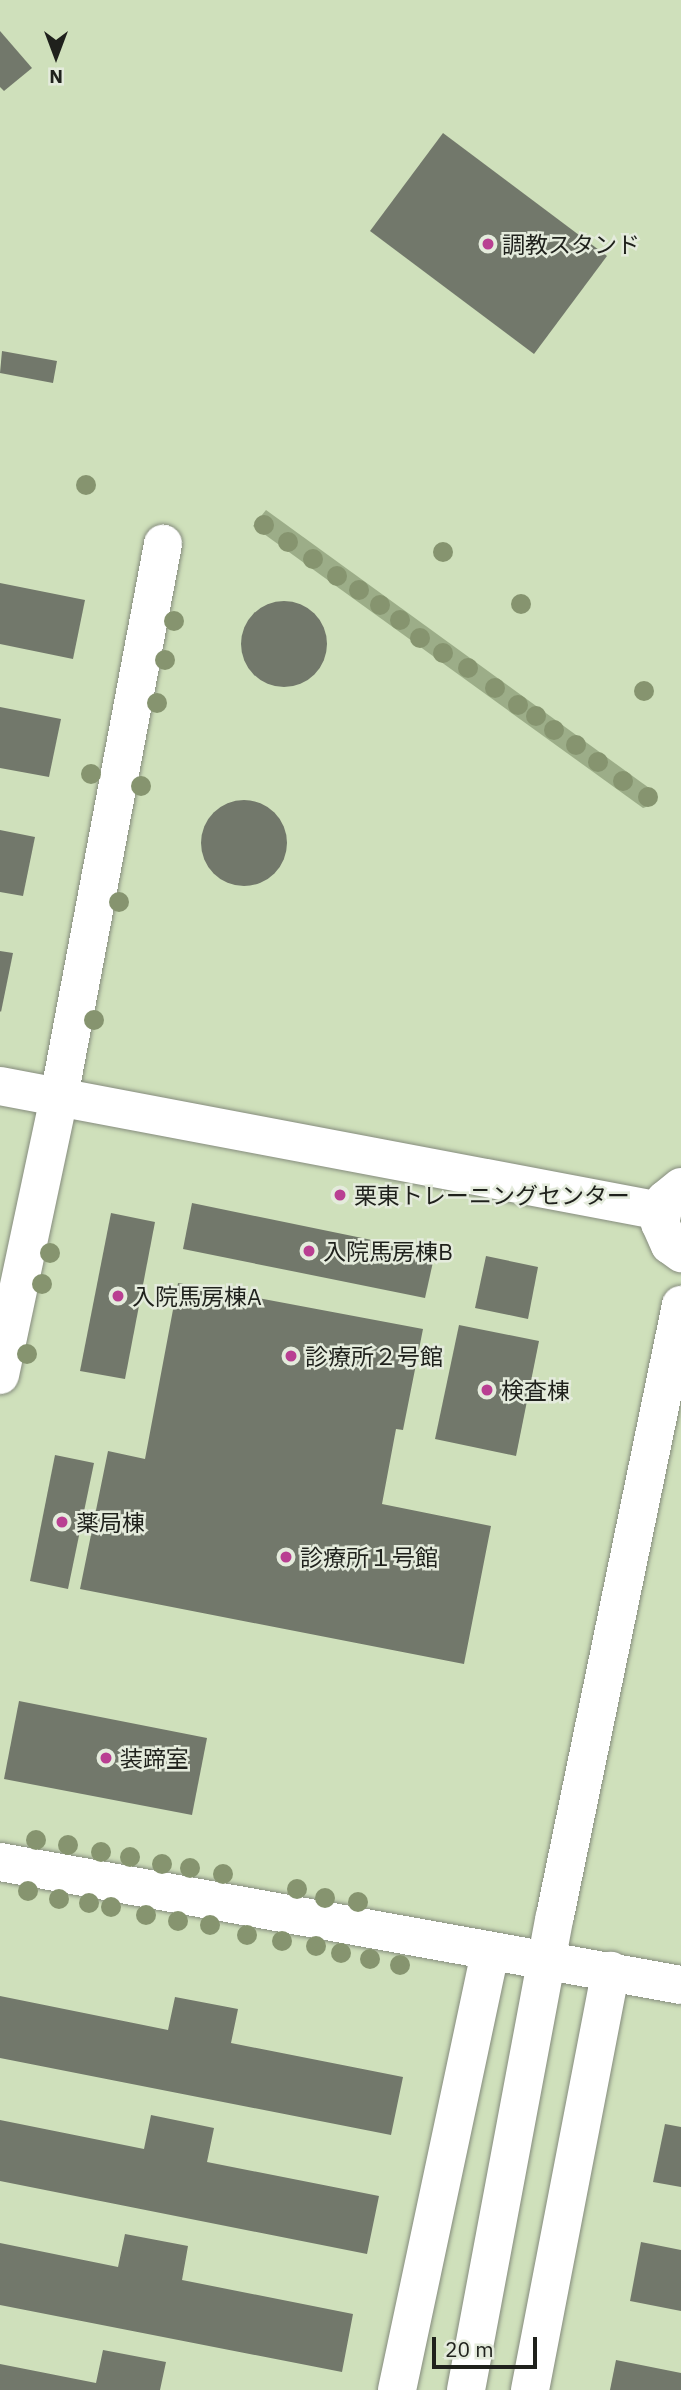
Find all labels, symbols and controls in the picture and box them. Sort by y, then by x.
north arrow [21,21,91,91]
text: N [49,65,63,89]
place label: 調教スタンド [502,230,640,258]
marker: 調教スタンド [480,236,496,252]
place label: 栗東トレーニングセンター [354,1181,630,1209]
marker: 栗東トレーニングセンター [332,1187,348,1203]
place label: 入院馬房棟B [323,1237,453,1265]
marker: 入院馬房棟B [301,1243,317,1259]
place label: 入院馬房棟A [132,1282,262,1310]
marker: 入院馬房棟A [110,1288,126,1304]
place label: 診療所２号館 [305,1342,443,1370]
marker: 診療所２号館 [283,1348,299,1364]
place label: 検査棟 [501,1376,570,1404]
marker: 検査棟 [479,1382,495,1398]
place label: 薬局棟 [76,1508,145,1536]
marker: 薬局棟 [54,1514,70,1530]
place label: 診療所１号館 [300,1543,438,1571]
marker: 診療所１号館 [278,1549,294,1565]
place label: 装蹄室 [120,1744,189,1772]
marker: 装蹄室 [98,1750,114,1766]
scale bar [436,2324,541,2368]
text: 20 m [445,2335,494,2363]

